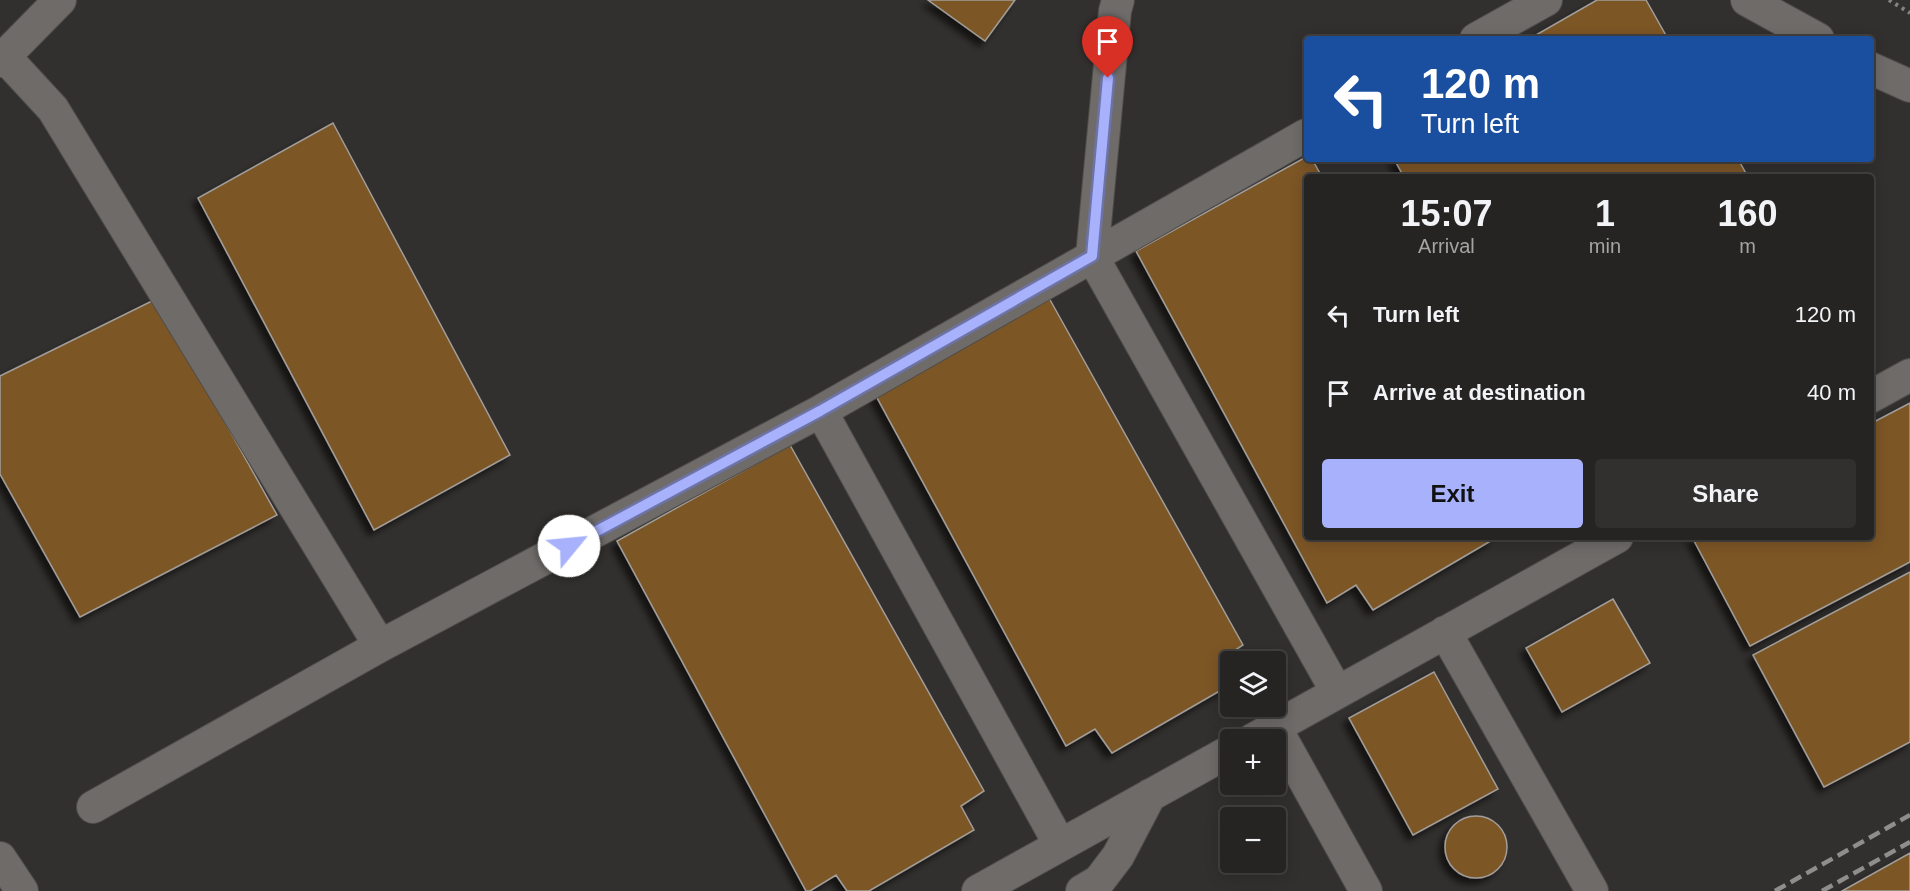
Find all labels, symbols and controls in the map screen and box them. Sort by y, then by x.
pin [1082,16,1133,78]
icon: arrive [1091,25,1124,58]
icon: left [1322,60,1400,138]
text: 120 m [1421,60,1540,107]
text: Turn left [1421,109,1519,139]
text: 15:07 [1400,193,1492,234]
text: 1 [1595,193,1615,234]
text: 160 [1717,193,1778,234]
text: Arrival [1418,235,1475,257]
text: min [1589,235,1621,257]
text: m [1739,235,1756,257]
icon: left [1322,299,1355,332]
text: Turn left [1373,302,1459,327]
text: 120 m [1795,302,1856,327]
icon: arrive [1322,377,1355,410]
text: Arrive at destination [1373,380,1586,405]
text: 40 m [1807,380,1856,405]
button: Exit [1322,459,1583,528]
button: Share [1595,459,1856,528]
position arrow [537,514,601,578]
map controls [1220,651,1286,873]
button: layers [1220,651,1286,717]
button: + [1220,729,1286,795]
button: − [1220,807,1286,873]

